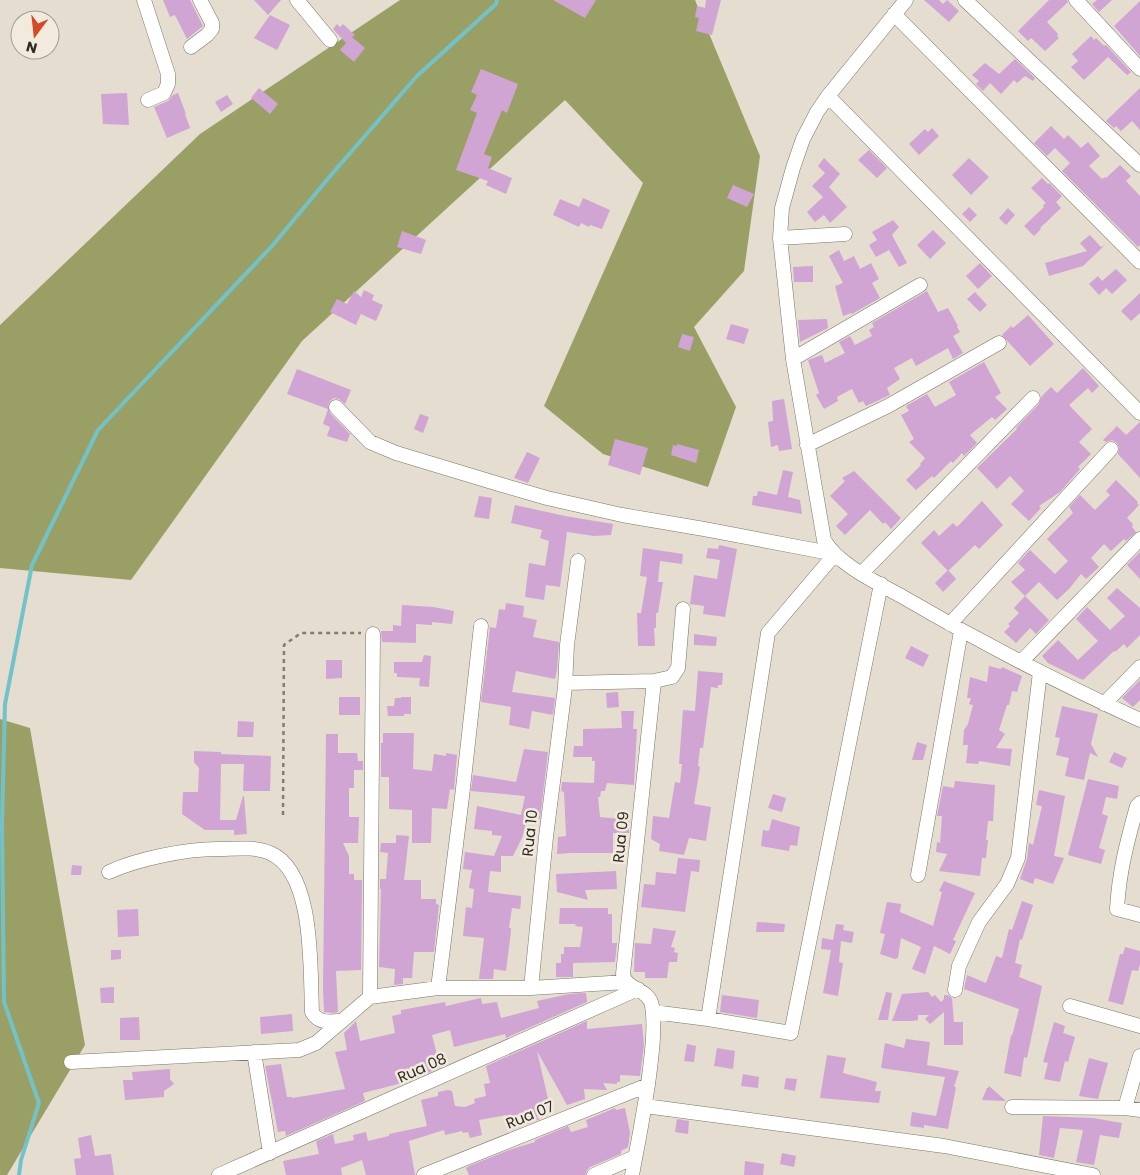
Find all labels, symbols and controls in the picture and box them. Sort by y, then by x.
north arrow [10,10,60,60]
text: N [24,37,39,59]
street label: Rua 10 [517,808,542,857]
street label: Rua 09 [607,810,634,864]
street label: Rua 08 [394,1047,450,1088]
street label: Rua 07 [502,1095,557,1134]

